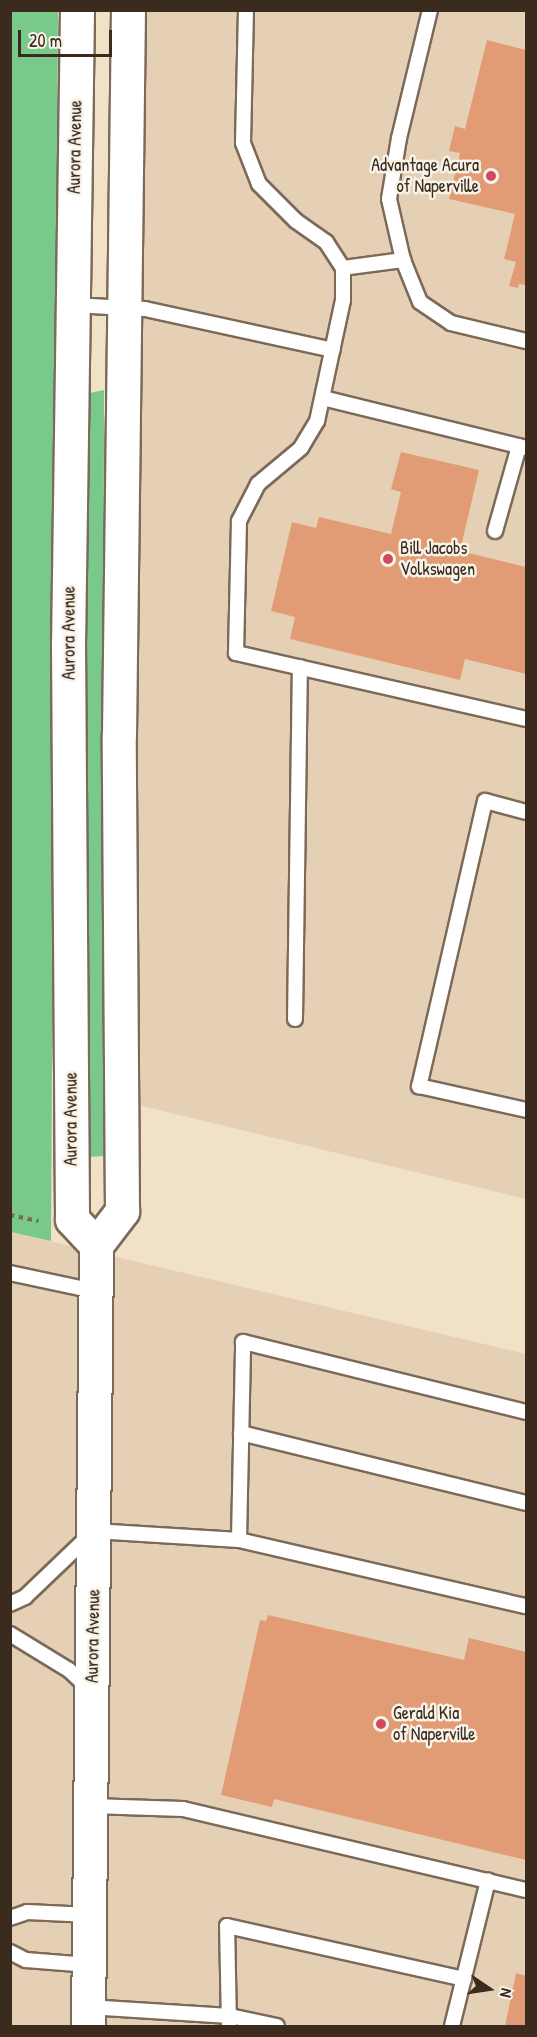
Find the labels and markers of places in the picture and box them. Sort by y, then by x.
place label: Advantage Acura of Naperville [371,155,479,198]
marker: Advantage Acura of Naperville [484,169,498,183]
place label: Bill Jacobs Volkswagen [400,538,475,580]
marker: Bill Jacobs Volkswagen [381,552,395,566]
place label: Gerald Kia of Naperville [393,1703,475,1746]
marker: Gerald Kia of Naperville [374,1717,388,1731]

